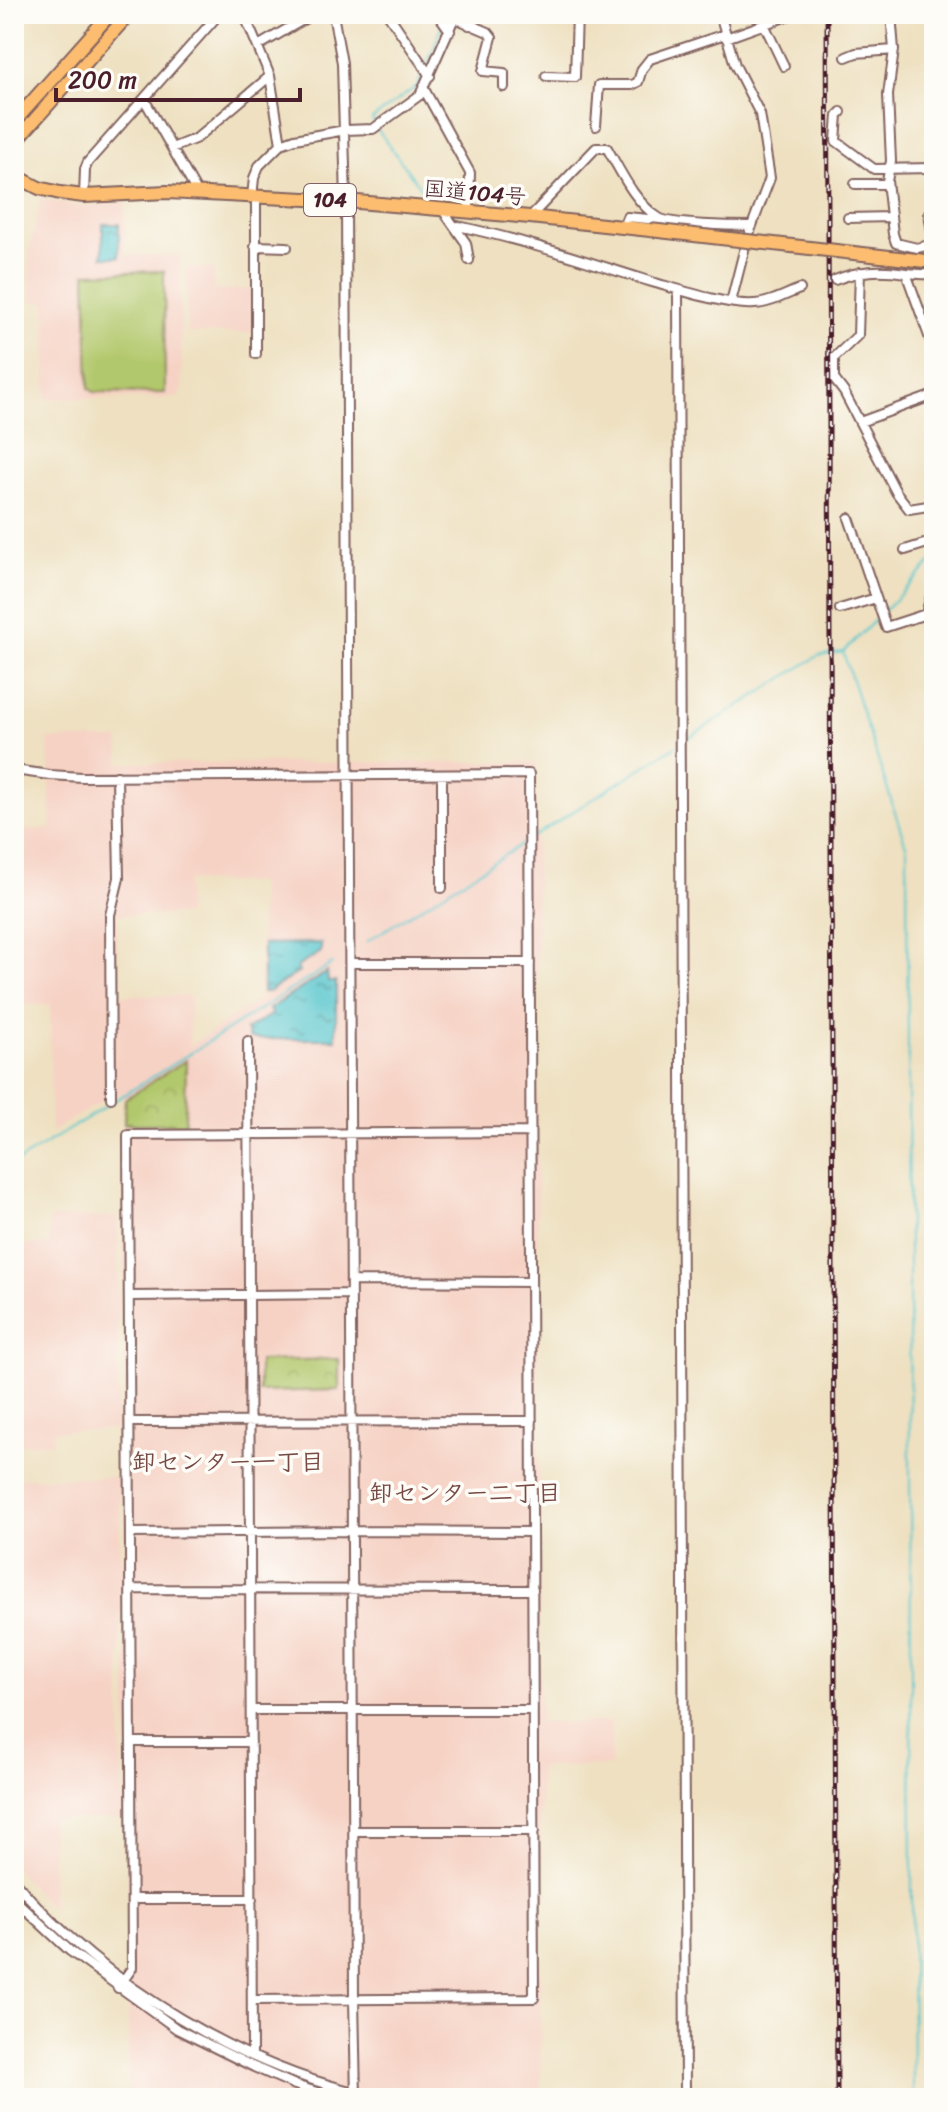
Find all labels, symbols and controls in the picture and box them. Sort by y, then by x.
scale bar [56,52,300,102]
text: 200 m [68,59,137,101]
street label: 国道104号 [422,169,528,216]
road number: 104 [304,184,356,216]
district label: 卸センター一丁目 [132,1441,324,1483]
district label: 卸センター二丁目 [369,1472,561,1514]

